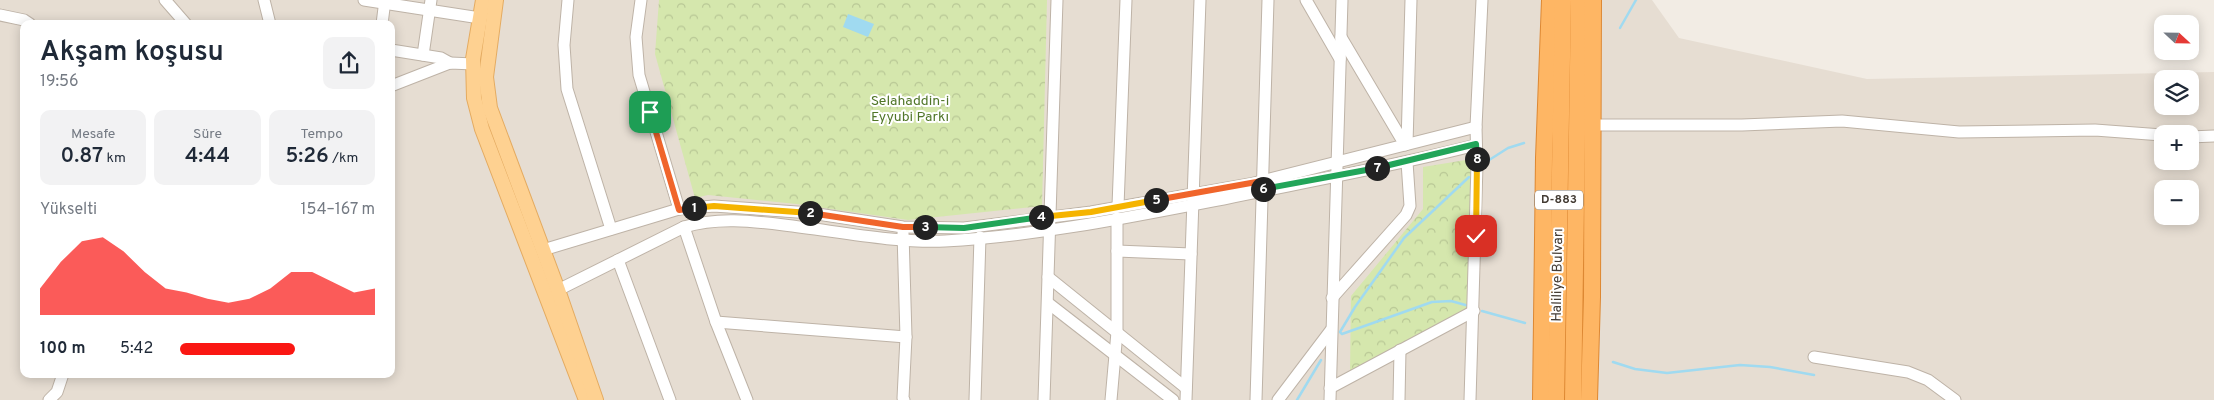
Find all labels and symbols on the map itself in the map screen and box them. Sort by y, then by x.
north arrow [2154,15,2199,60]
pin [629,91,671,133]
park label: Selahaddin-i Eyyubi Parkı [871,93,949,126]
pin: 8 [1464,146,1490,172]
pin: 7 [1364,156,1390,180]
pin: 6 [1250,176,1276,202]
pin: 5 [1144,188,1168,212]
road number: D-883 [1535,190,1583,210]
pin: 1 [682,196,706,220]
pin: 2 [798,200,822,226]
pin: 4 [1028,204,1054,230]
pin: 3 [912,214,938,240]
pin [1455,215,1497,257]
street label: Haliliye Bulvarı [1549,228,1567,322]

